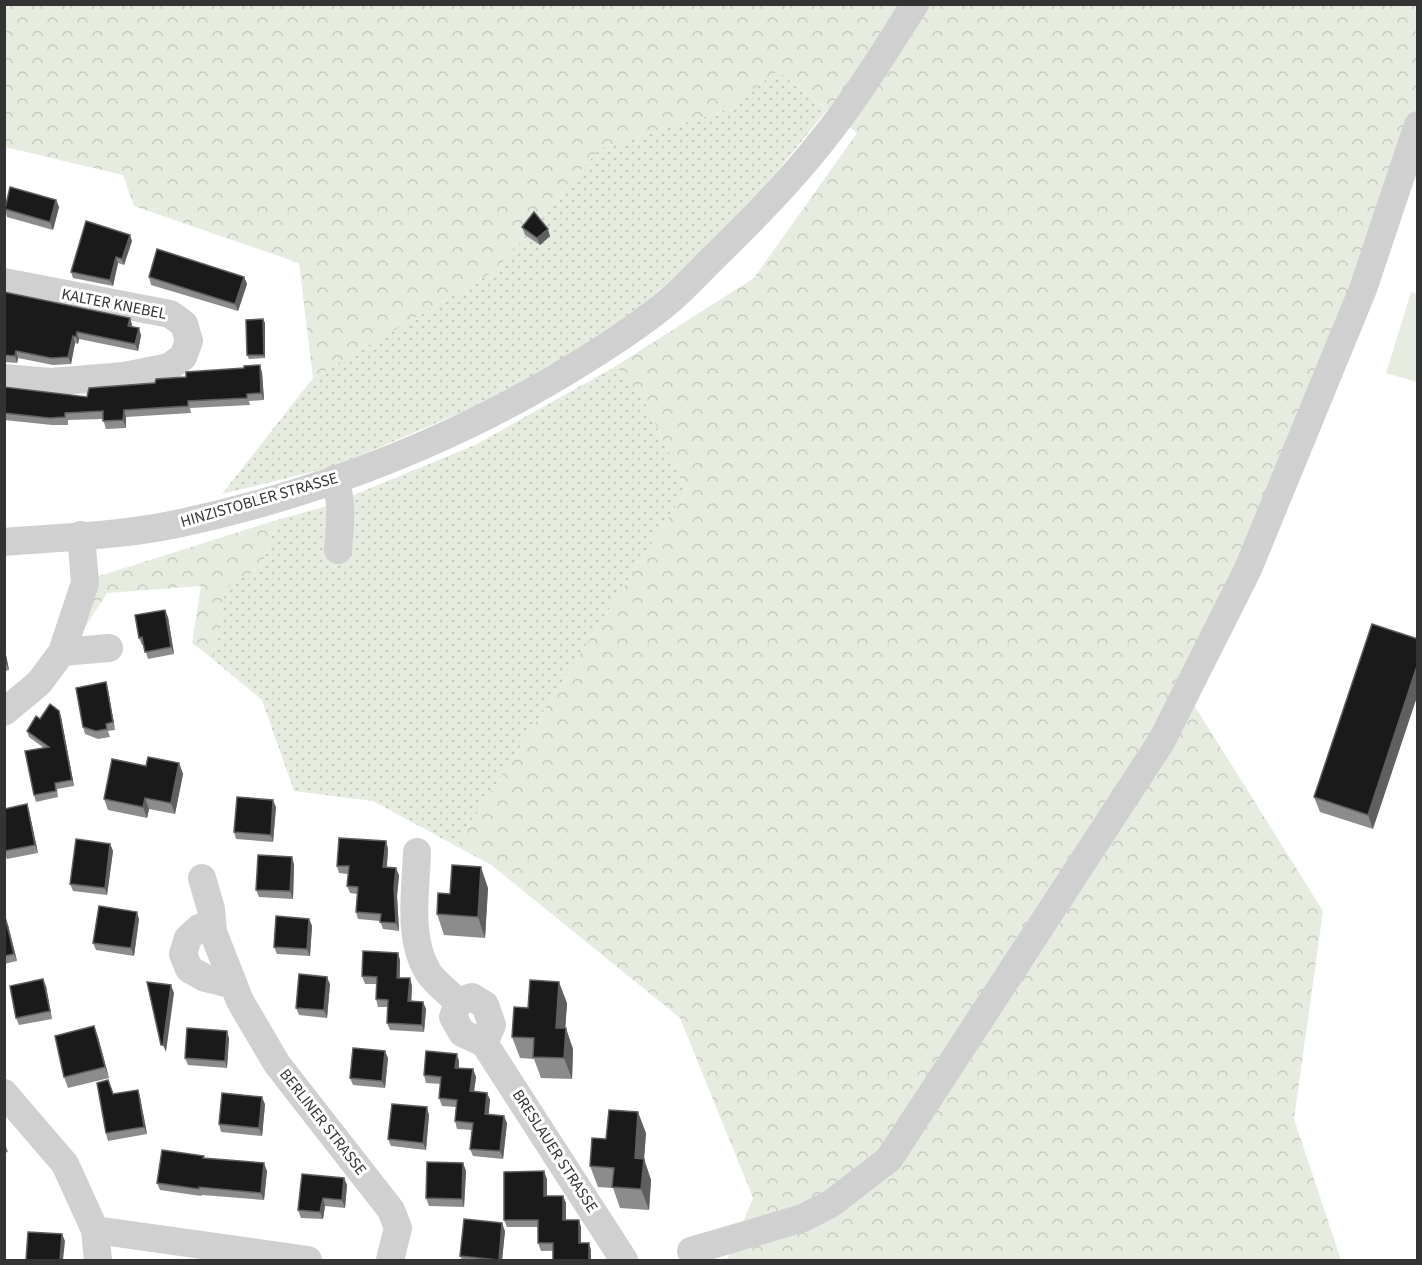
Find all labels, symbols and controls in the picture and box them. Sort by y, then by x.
street label: KALTER KNEBEL [60,283,169,325]
street label: HINZISTOBLER STRASSE [178,467,340,533]
street label: BERLINER STRASSE [274,1064,372,1180]
street label: BRESLAUER STRASSE [507,1085,603,1217]

